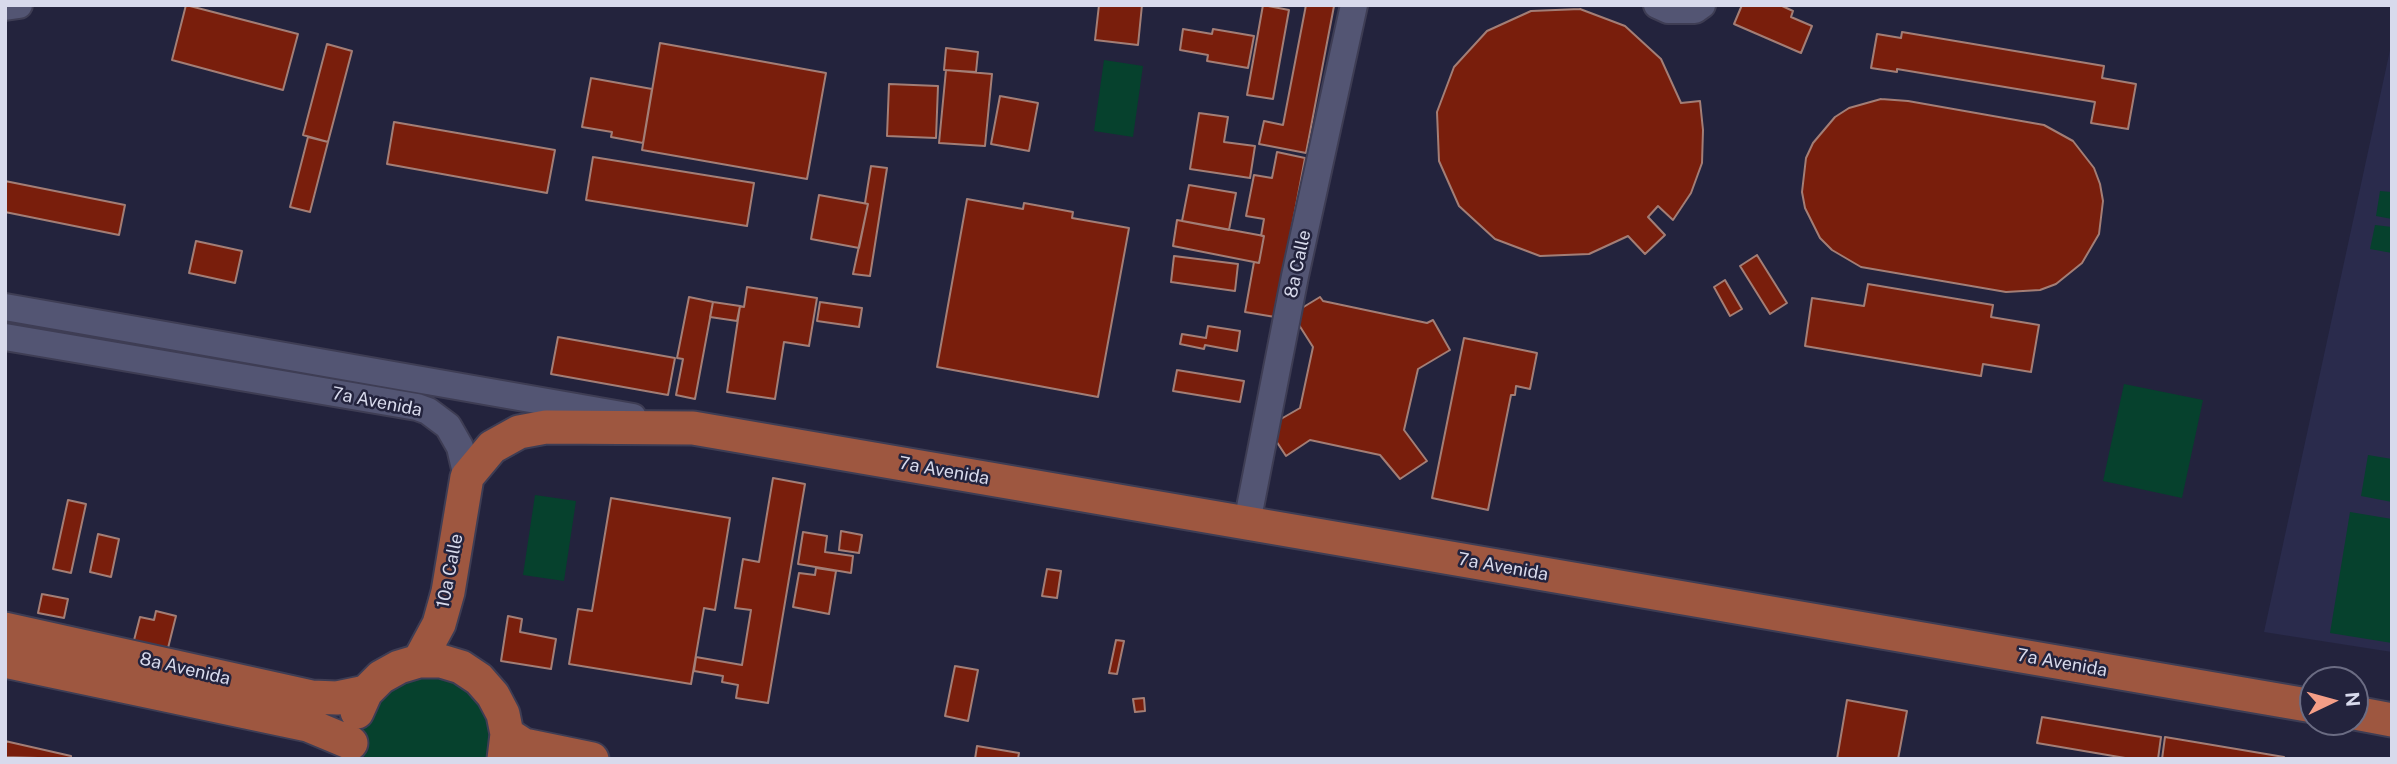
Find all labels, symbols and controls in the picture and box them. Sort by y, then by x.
street label: 8a Calle [1280,228,1316,300]
street label: 7a Avenida [330,383,424,421]
street label: 7a Avenida [897,452,991,490]
street label: 10a Calle [432,532,468,610]
street label: 7a Avenida [1456,548,1550,586]
street label: 7a Avenida [2015,644,2109,682]
street label: 8a Avenida [138,648,232,690]
north arrow [2299,666,2369,736]
text: N [2341,691,2365,708]

